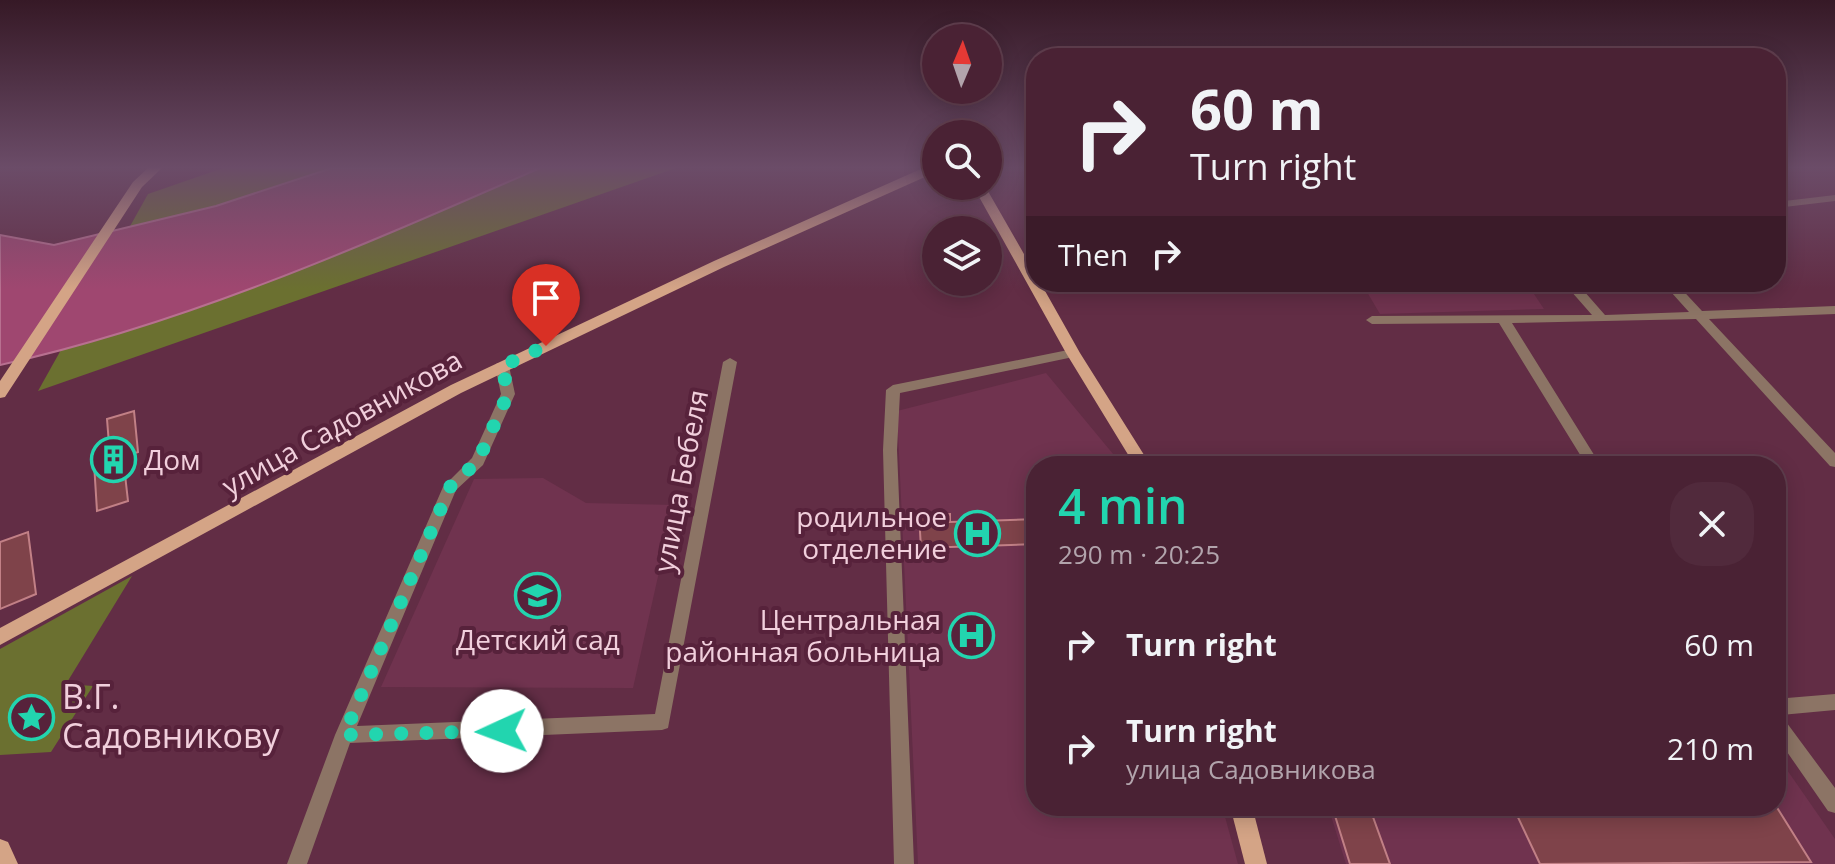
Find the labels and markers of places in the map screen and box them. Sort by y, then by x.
pin [512,264,580,346]
building icon: Дом [89,436,137,484]
place label: Дом [144,440,201,478]
place label: родильное отделение [796,497,947,567]
hospital icon: родильное отделение [954,509,1002,557]
school or university icon: Детский сад [514,572,562,620]
place label: Центральная районная больница [665,600,941,670]
hospital icon: Центральная районная больница [948,612,996,660]
place label: Детский сад [456,620,620,658]
place label: В.Г. Садовникову [62,673,280,758]
place icon: В.Г. Садовникову [7,693,55,741]

